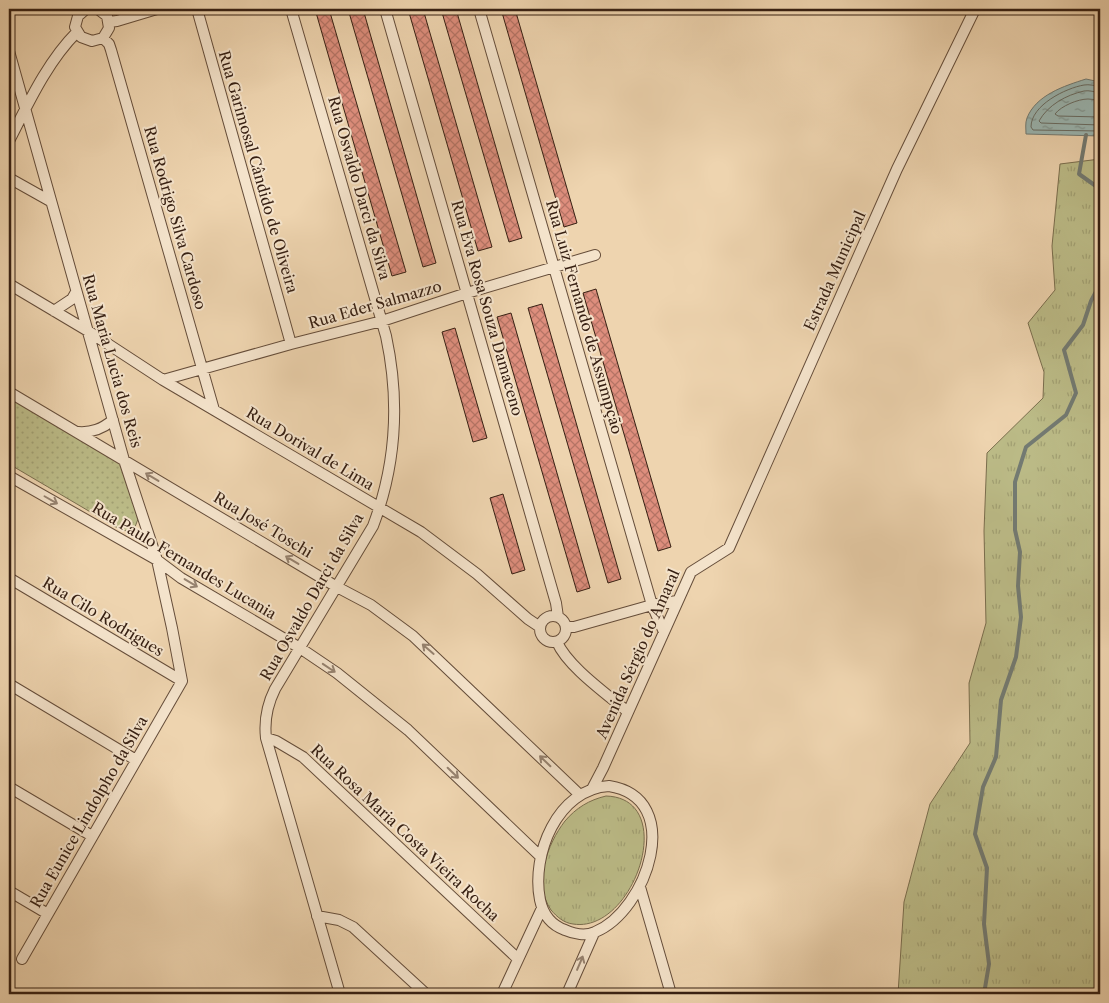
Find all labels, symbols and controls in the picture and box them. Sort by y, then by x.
street label: Rua Garimosal Cândido de Oliveira [215,48,302,295]
street label: Rua Osvaldo Darci da Silva [324,94,395,282]
street label: Rua Rodrigo Silva Cardoso [140,124,211,312]
street label: Rua Eva Rosa Souza Damaceno [448,198,527,418]
street label: Rua Luiz Fernando de Assumpção [542,198,627,436]
street label: Estrada Municipal [800,207,870,334]
street label: Rua Maria Lucia dos Reis [79,272,146,450]
street label: Rua Eder Salmazzo [306,276,444,333]
street label: Rua Dorival de Lima [243,403,378,494]
one-way arrow [146,471,160,481]
street label: Rua José Toschi [210,488,317,562]
one-way arrow [44,496,58,506]
street label: Rua Paulo Fernandes Lucania [89,498,280,623]
street label: Rua Osvaldo Darci da Silva [256,510,367,684]
one-way arrow [286,555,300,565]
street label: Avenida Sérgio do Amaral [591,566,684,743]
street label: Rua Cilo Rodrigues [39,573,167,660]
one-way arrow [183,579,197,589]
one-way arrow [421,643,434,655]
one-way arrow [322,663,336,673]
street label: Rua Eunice Lindolpho da Silva [26,712,151,911]
street label: Rua Rosa Maria Costa Vieira Rocha [307,740,504,925]
one-way arrow [539,755,551,767]
one-way arrow [447,767,459,779]
one-way arrow [575,956,585,971]

